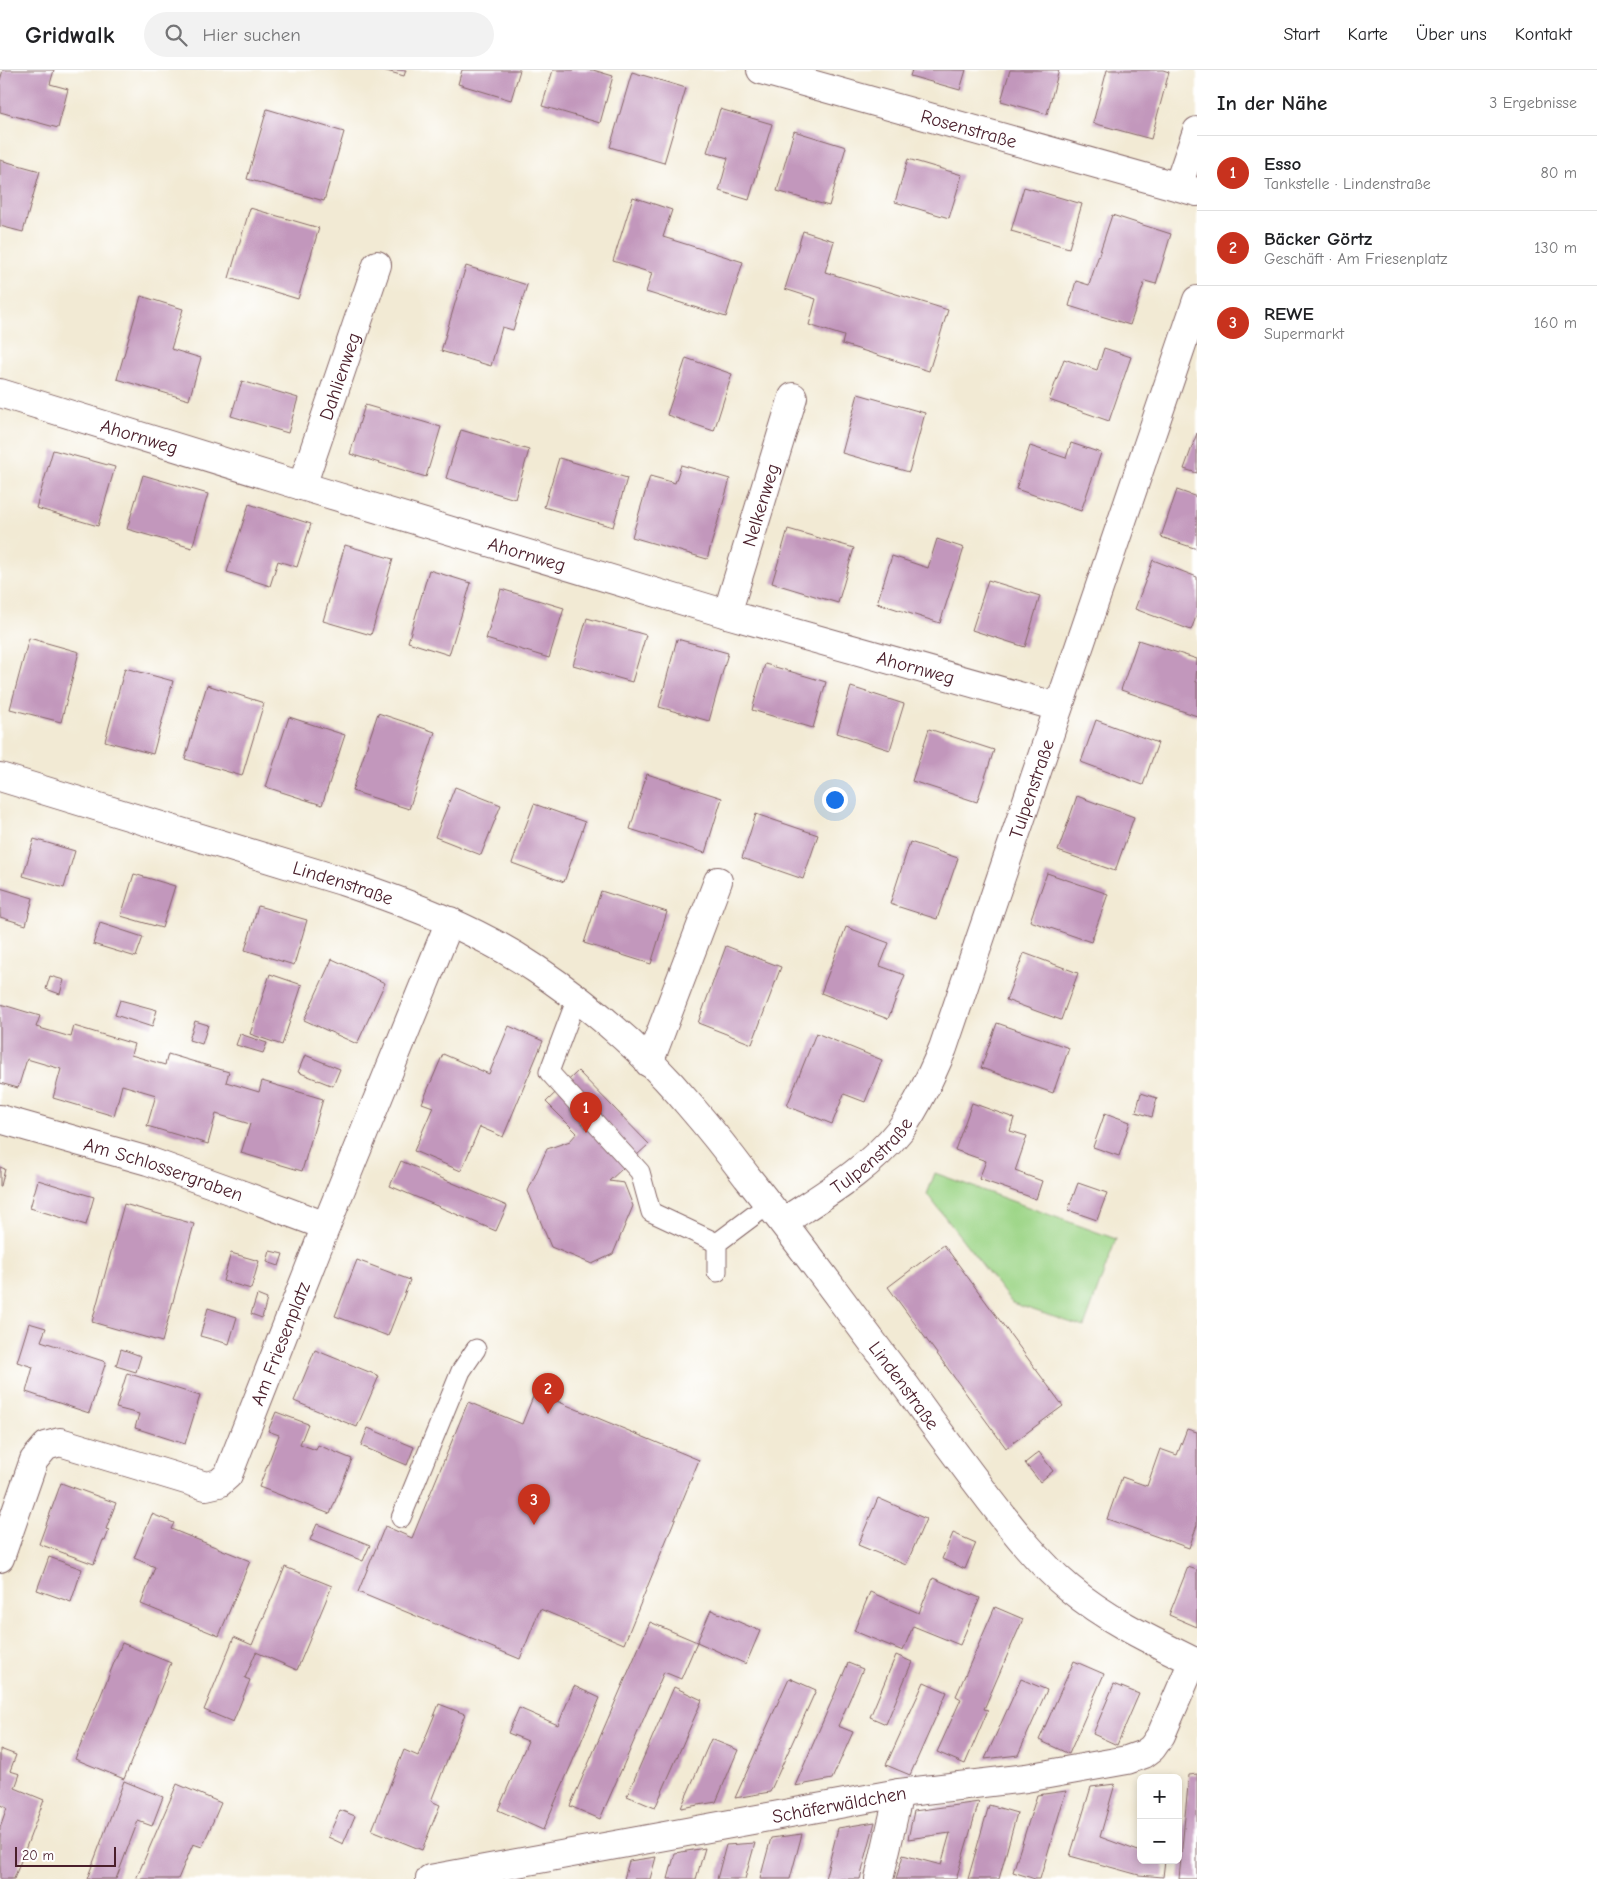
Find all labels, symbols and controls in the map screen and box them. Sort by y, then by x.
search box [144,12,494,57]
text: Gridwalk [25,21,114,49]
icon: search [162,21,190,49]
text: Hier suchen [202,24,301,46]
text: Start [1283,24,1320,45]
text: Karte [1348,24,1388,45]
text: Über uns [1416,24,1487,45]
text: Kontakt [1515,24,1572,45]
text: In der Nähe [1217,91,1327,115]
text: 3 Ergebnisse [1489,94,1577,112]
street label: Rosenstraße [918,105,1019,153]
text: Esso [1264,153,1301,175]
text: 1 [1230,164,1236,182]
text: 80 m [1540,164,1577,182]
text: Tankstelle · Lindenstraße [1264,175,1431,193]
text: Bäcker Görtz [1264,228,1372,250]
text: 2 [1229,239,1237,257]
text: 130 m [1534,239,1577,257]
text: Geschäft · Am Friesenplatz [1264,250,1448,268]
text: REWE [1264,303,1314,325]
text: 3 [1229,314,1237,332]
text: 160 m [1534,314,1577,332]
text: Supermarkt [1264,325,1344,343]
street label: Dahlienweg [315,330,365,423]
street label: Ahornweg [98,415,181,459]
street label: Nelkenweg [738,461,784,549]
street label: Ahornweg [485,533,568,577]
street label: Ahornweg [874,647,957,689]
street label: Tulpenstraße [1005,736,1059,842]
your location [822,787,848,813]
street label: Lindenstraße [290,857,396,910]
pin: 1 [570,1092,602,1133]
street label: Tulpenstraße [827,1113,918,1199]
street label: Am Schlossergraben [81,1133,246,1206]
street label: Am Friesenplatz [246,1279,315,1409]
street label: Lindenstraße [864,1337,944,1434]
pin: 2 [532,1373,564,1414]
pin: 3 [518,1484,550,1525]
map controls [1137,1774,1182,1864]
button: + [1137,1774,1182,1819]
street label: Schäferwäldchen [770,1782,908,1828]
button: − [1137,1819,1182,1864]
scale bar [15,1844,116,1867]
text: 20 m [22,1847,54,1864]

